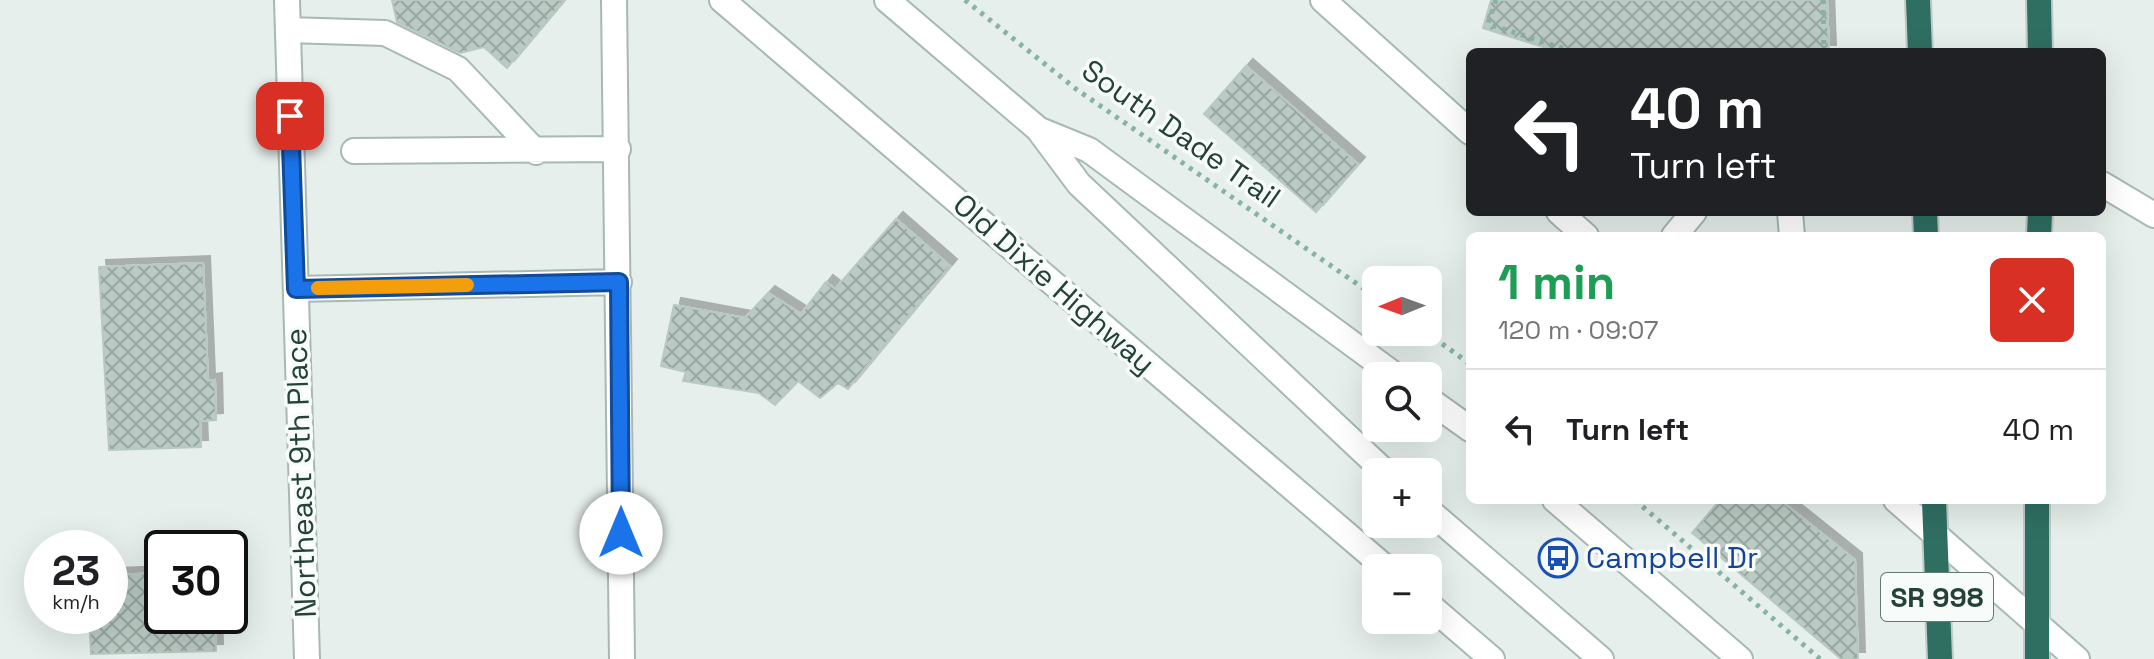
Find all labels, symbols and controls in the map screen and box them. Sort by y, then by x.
street label: South Dade Trail [1074,50,1288,217]
text: 40 m [1630,73,1764,144]
icon: left [1498,80,1602,184]
pin [256,82,324,150]
icon: arrive [268,94,312,138]
text: Turn left [1630,143,1777,189]
street label: Old Dixie Highway [945,185,1164,382]
text: 1 min [1498,252,1615,313]
button: close [1990,258,2074,342]
north arrow [1362,266,1442,346]
map controls [1362,266,1442,634]
text: 120 m · 09:07 [1498,313,1659,347]
street label: Northeast 9th Place [276,327,325,619]
button: search [1362,362,1442,442]
icon: left [1498,407,1542,451]
text: Turn left [1566,410,1689,449]
text: 40 m [2003,410,2074,449]
button: + [1362,458,1442,538]
position arrow [579,491,663,575]
speed limit sign: 30 [144,530,248,634]
bus stop icon: Campbell Dr [1537,537,1579,579]
place label: Campbell Dr [1586,538,1758,577]
text: 23 [52,546,100,597]
button: − [1362,554,1442,634]
road number: SR 998 [1881,573,1993,621]
text: km/h [52,589,100,615]

